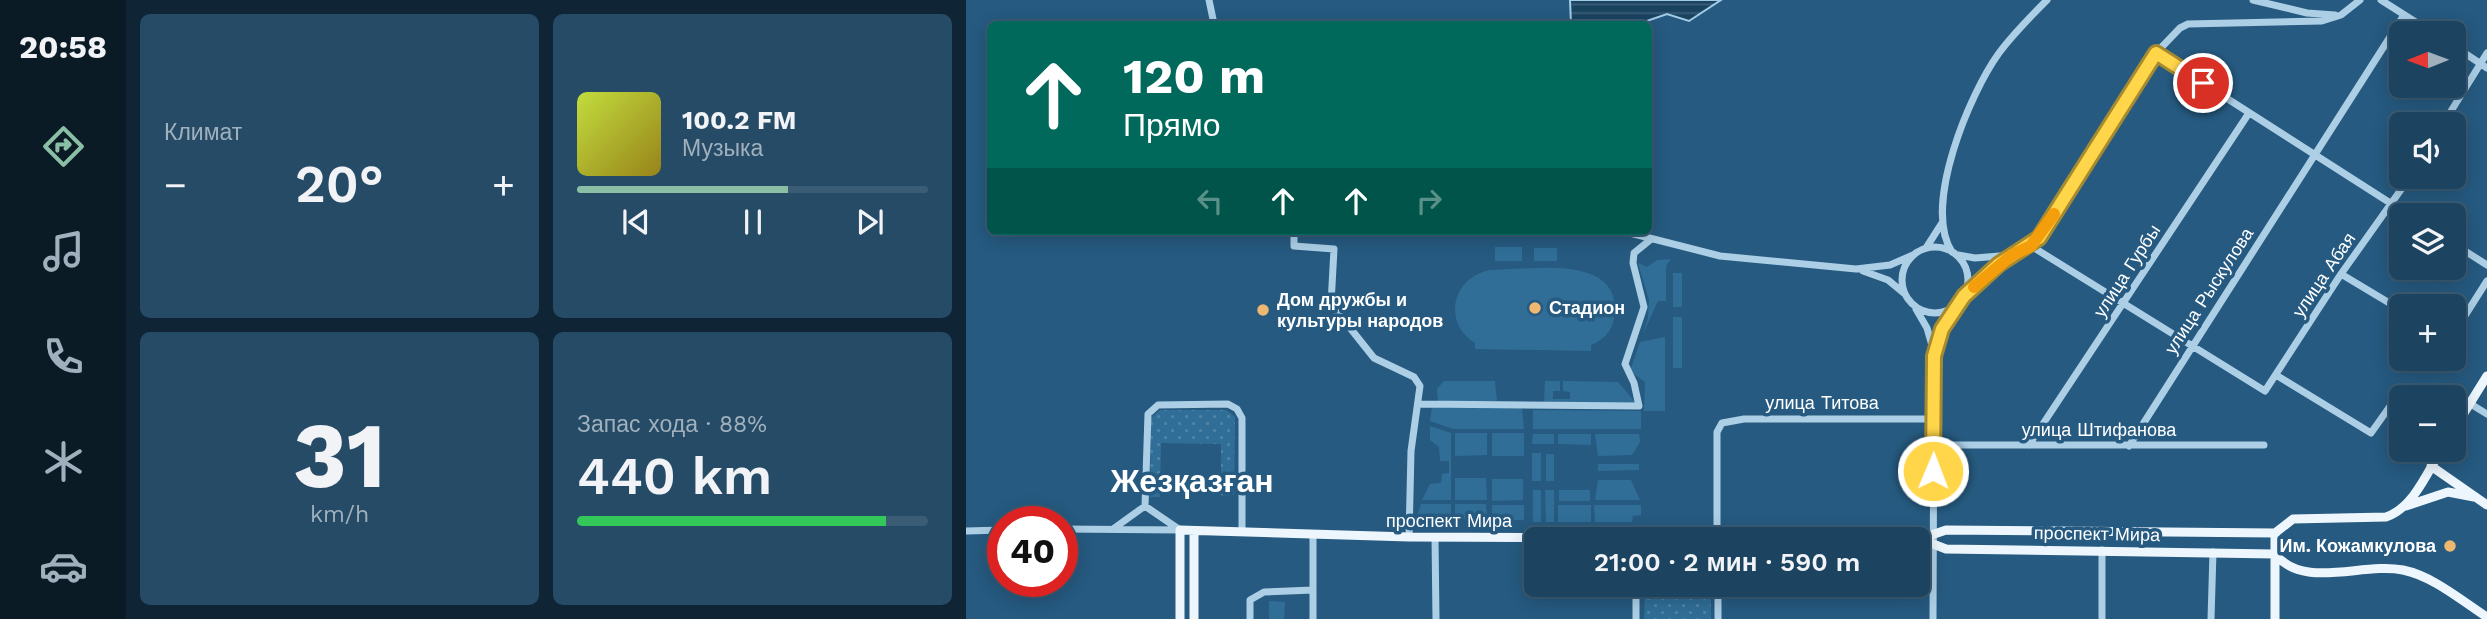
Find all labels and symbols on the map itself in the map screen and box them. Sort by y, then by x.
north arrow [2389,21,2466,98]
pin [2173,53,2233,113]
street label: улица Гурбы [2089,220,2164,321]
street label: улица Рыскулова [2160,223,2258,358]
street label: улица Абая [2288,229,2359,321]
place label: Дом дружбы и культуры народов [1277,289,1443,331]
place label: Стадион [1549,297,1625,318]
marker: Стадион [1527,300,1543,316]
marker: Дом дружбы и культуры народов [1255,302,1271,318]
street label: улица Титова [1765,392,1880,413]
street label: улица Штифанова [2022,419,2177,440]
position arrow [1896,434,1970,508]
district label: Жезқазған [1109,462,1274,500]
speed limit sign: 40 [987,506,1078,597]
street label: проспект Мира [1386,510,1513,531]
street label: проспект Мира [2034,522,2161,545]
place label: Им. Кожамкулова [2280,535,2437,556]
marker: Им. Кожамкулова [2442,538,2458,554]

